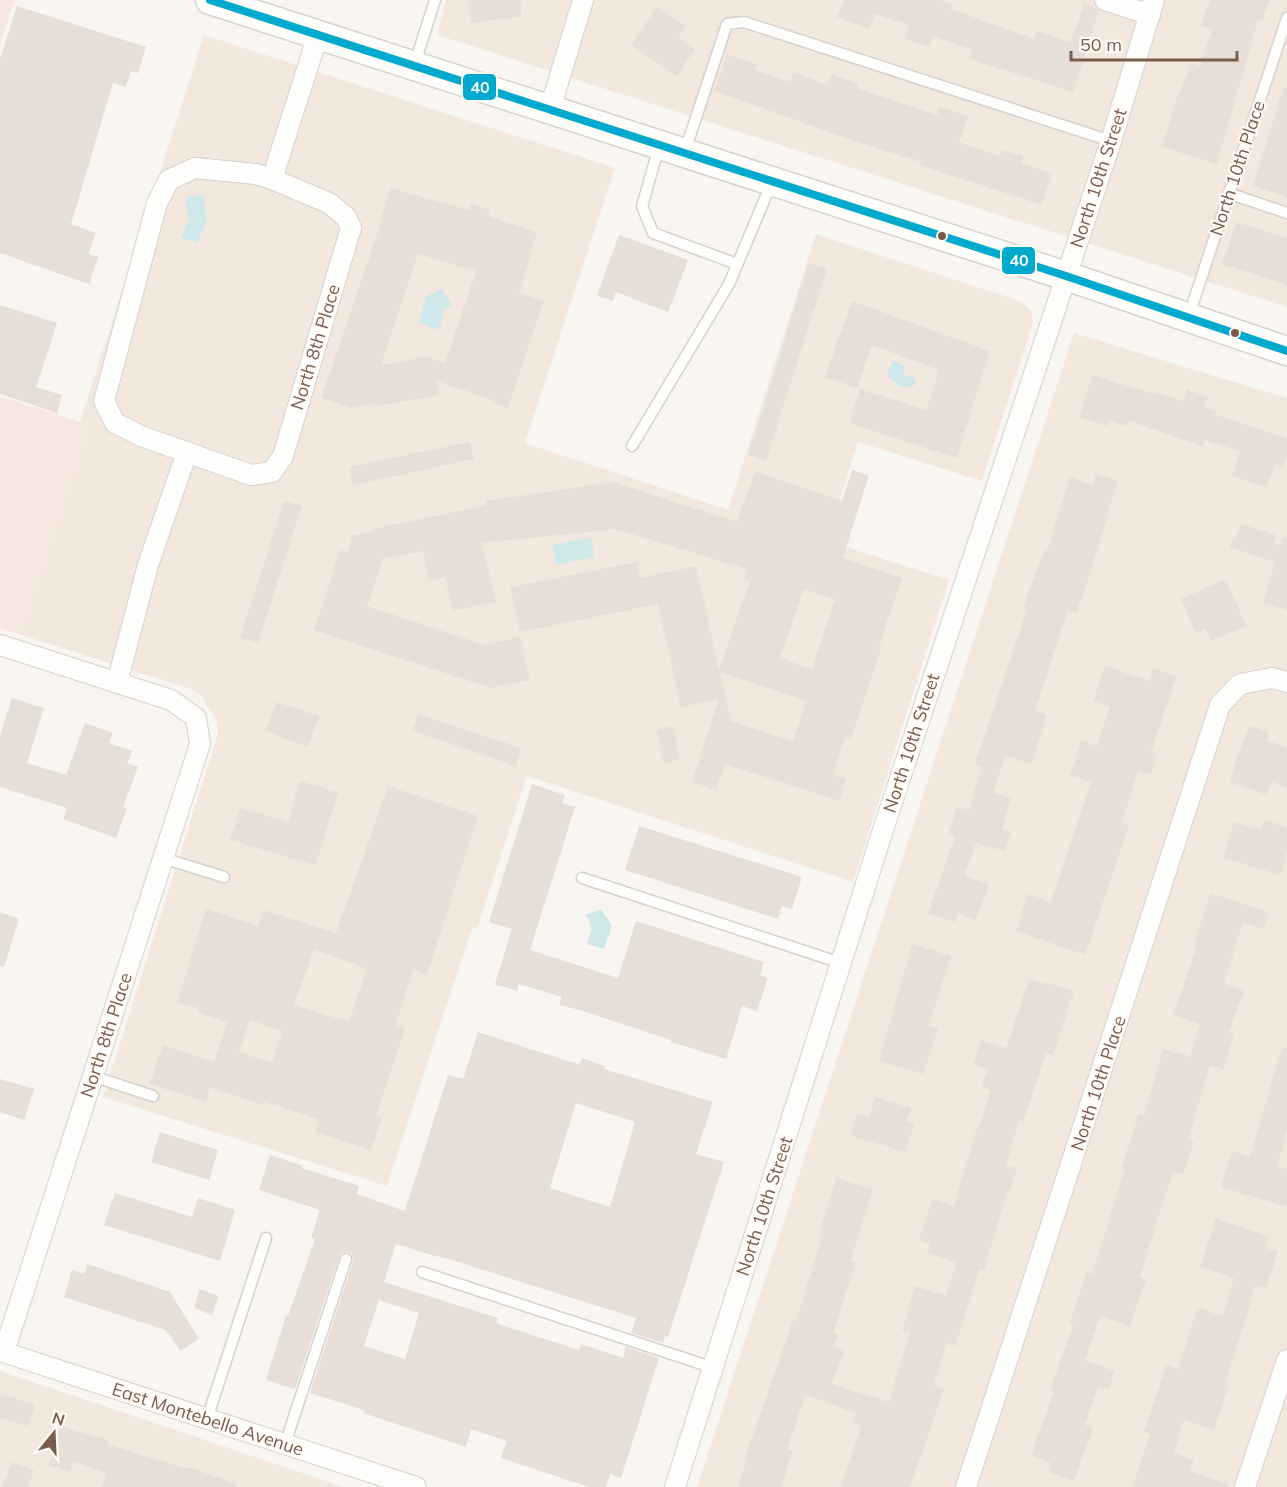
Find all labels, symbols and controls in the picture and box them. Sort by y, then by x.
scale bar [1071,24,1238,62]
text: 50 m [1080,33,1122,56]
line badge: 40 [462,73,497,101]
text: 40 [470,77,490,97]
street label: North 10th Place [1204,98,1270,238]
street label: North 10th Street [1065,105,1131,251]
unlabelled marker [936,230,948,242]
line badge: 40 [1001,246,1036,275]
text: 40 [1009,250,1029,270]
street label: North 8th Place [285,282,345,412]
unlabelled marker [1229,327,1241,339]
street label: North 10th Street [878,670,944,816]
street label: North 8th Place [75,970,137,1100]
street label: North 10th Place [1065,1013,1131,1153]
street label: North 10th Street [731,1133,797,1279]
street label: East Montebello Avenue [109,1377,307,1461]
north arrow [24,1403,84,1463]
text: N [50,1407,67,1430]

